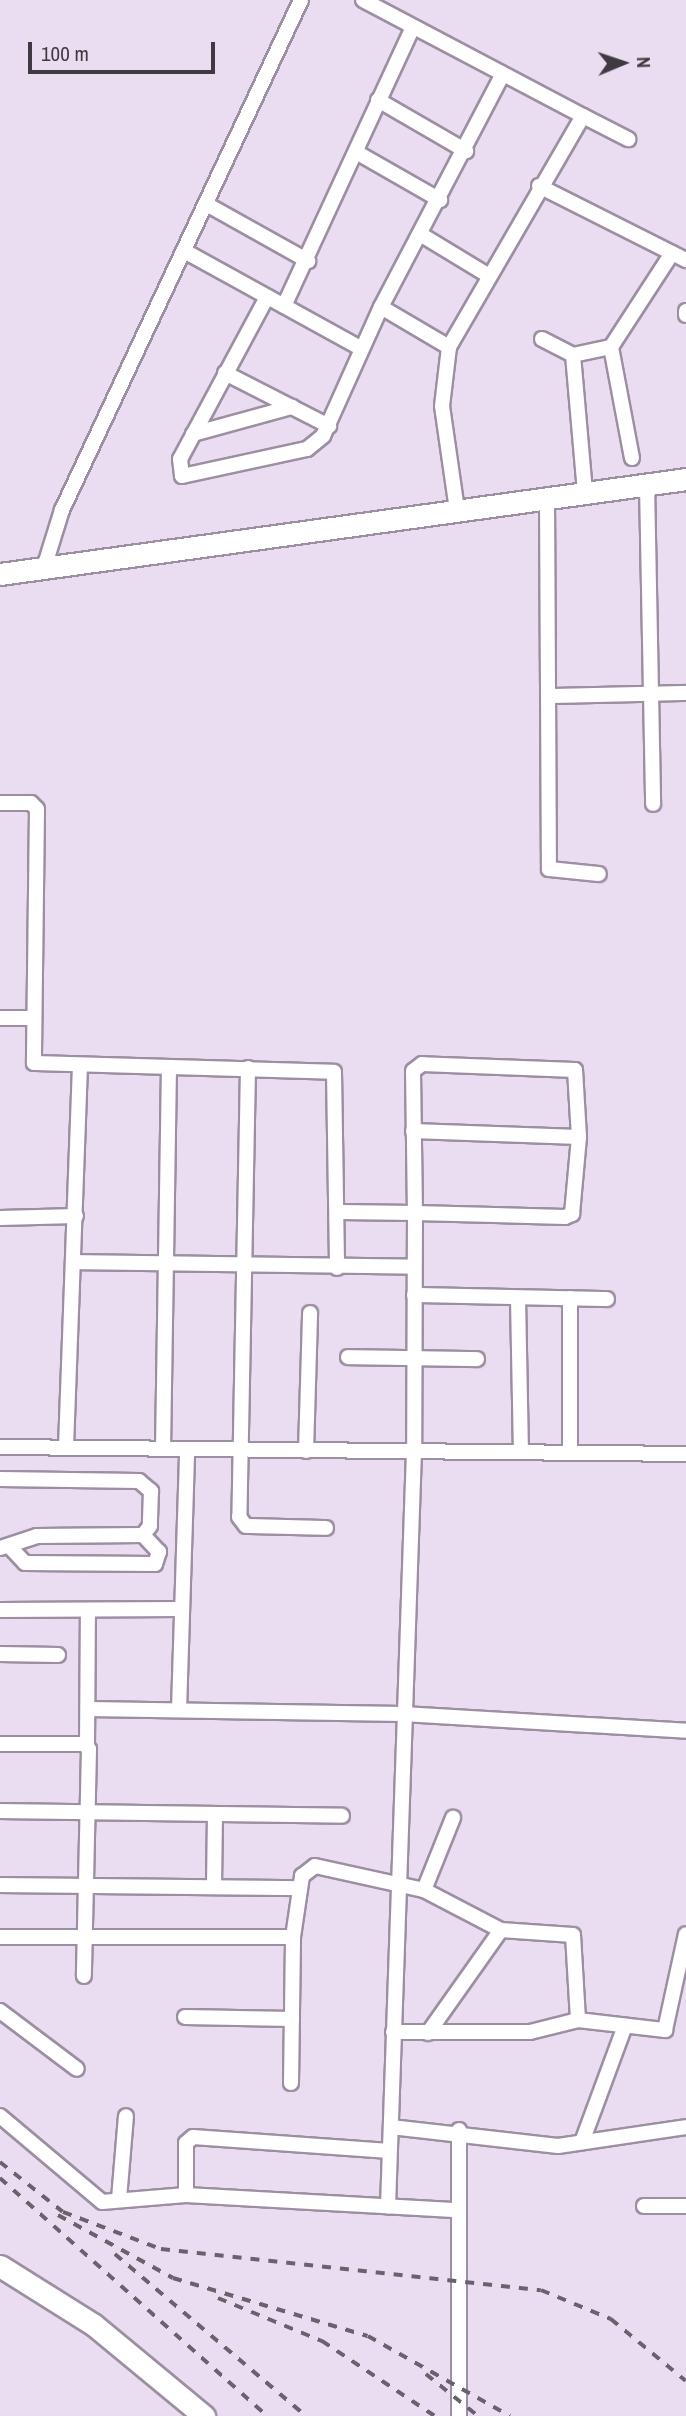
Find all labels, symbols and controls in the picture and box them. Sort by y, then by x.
scale bar [32,28,219,72]
north arrow [588,28,658,98]
text: 100 m [41,39,89,68]
text: N [631,56,657,68]

